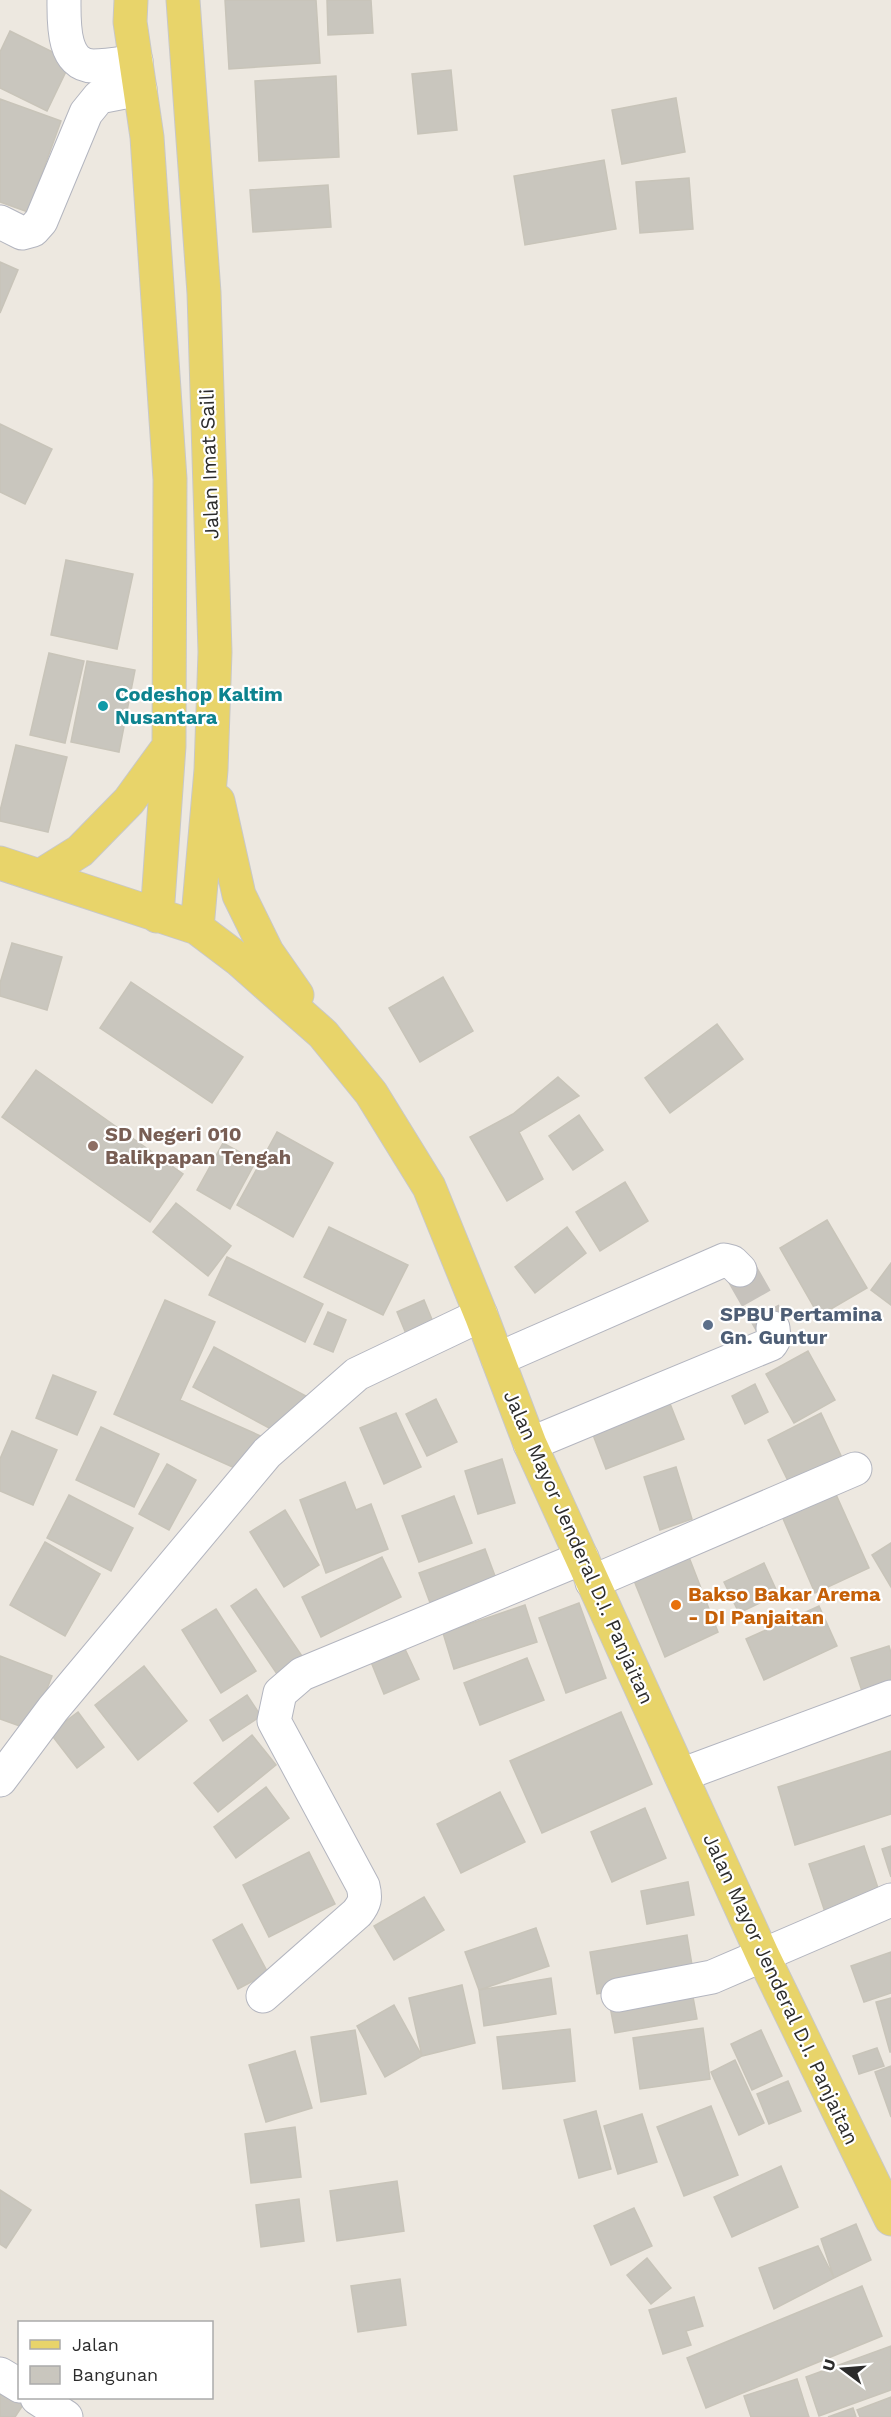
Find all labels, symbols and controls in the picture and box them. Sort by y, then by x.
street label: Jalan Imat Saili [194,388,224,540]
place label: Codeshop Kaltim Nusantara [115,682,283,729]
marker: Codeshop Kaltim Nusantara [96,699,110,713]
place label: SD Negeri 010 Balikpapan Tengah [105,1122,291,1169]
marker: SD Negeri 010 Balikpapan Tengah [86,1139,100,1153]
place label: SPBU Pertamina Gn. Guntur [720,1302,882,1349]
marker: SPBU Pertamina Gn. Guntur [701,1318,715,1332]
street label: Jalan Mayor Jenderal D.I. Panjaitan [499,1387,659,1707]
place label: Bakso Bakar Arema - DI Panjaitan [688,1582,881,1629]
marker: Bakso Bakar Arema - DI Panjaitan [669,1598,683,1612]
street label: Jalan Mayor Jenderal D.I. Panjaitan [698,1830,864,2148]
legend [18,2321,213,2399]
text: Jalan [72,2334,119,2355]
north arrow [813,2339,873,2399]
text: U [818,2357,840,2373]
text: Bangunan [72,2364,158,2385]

